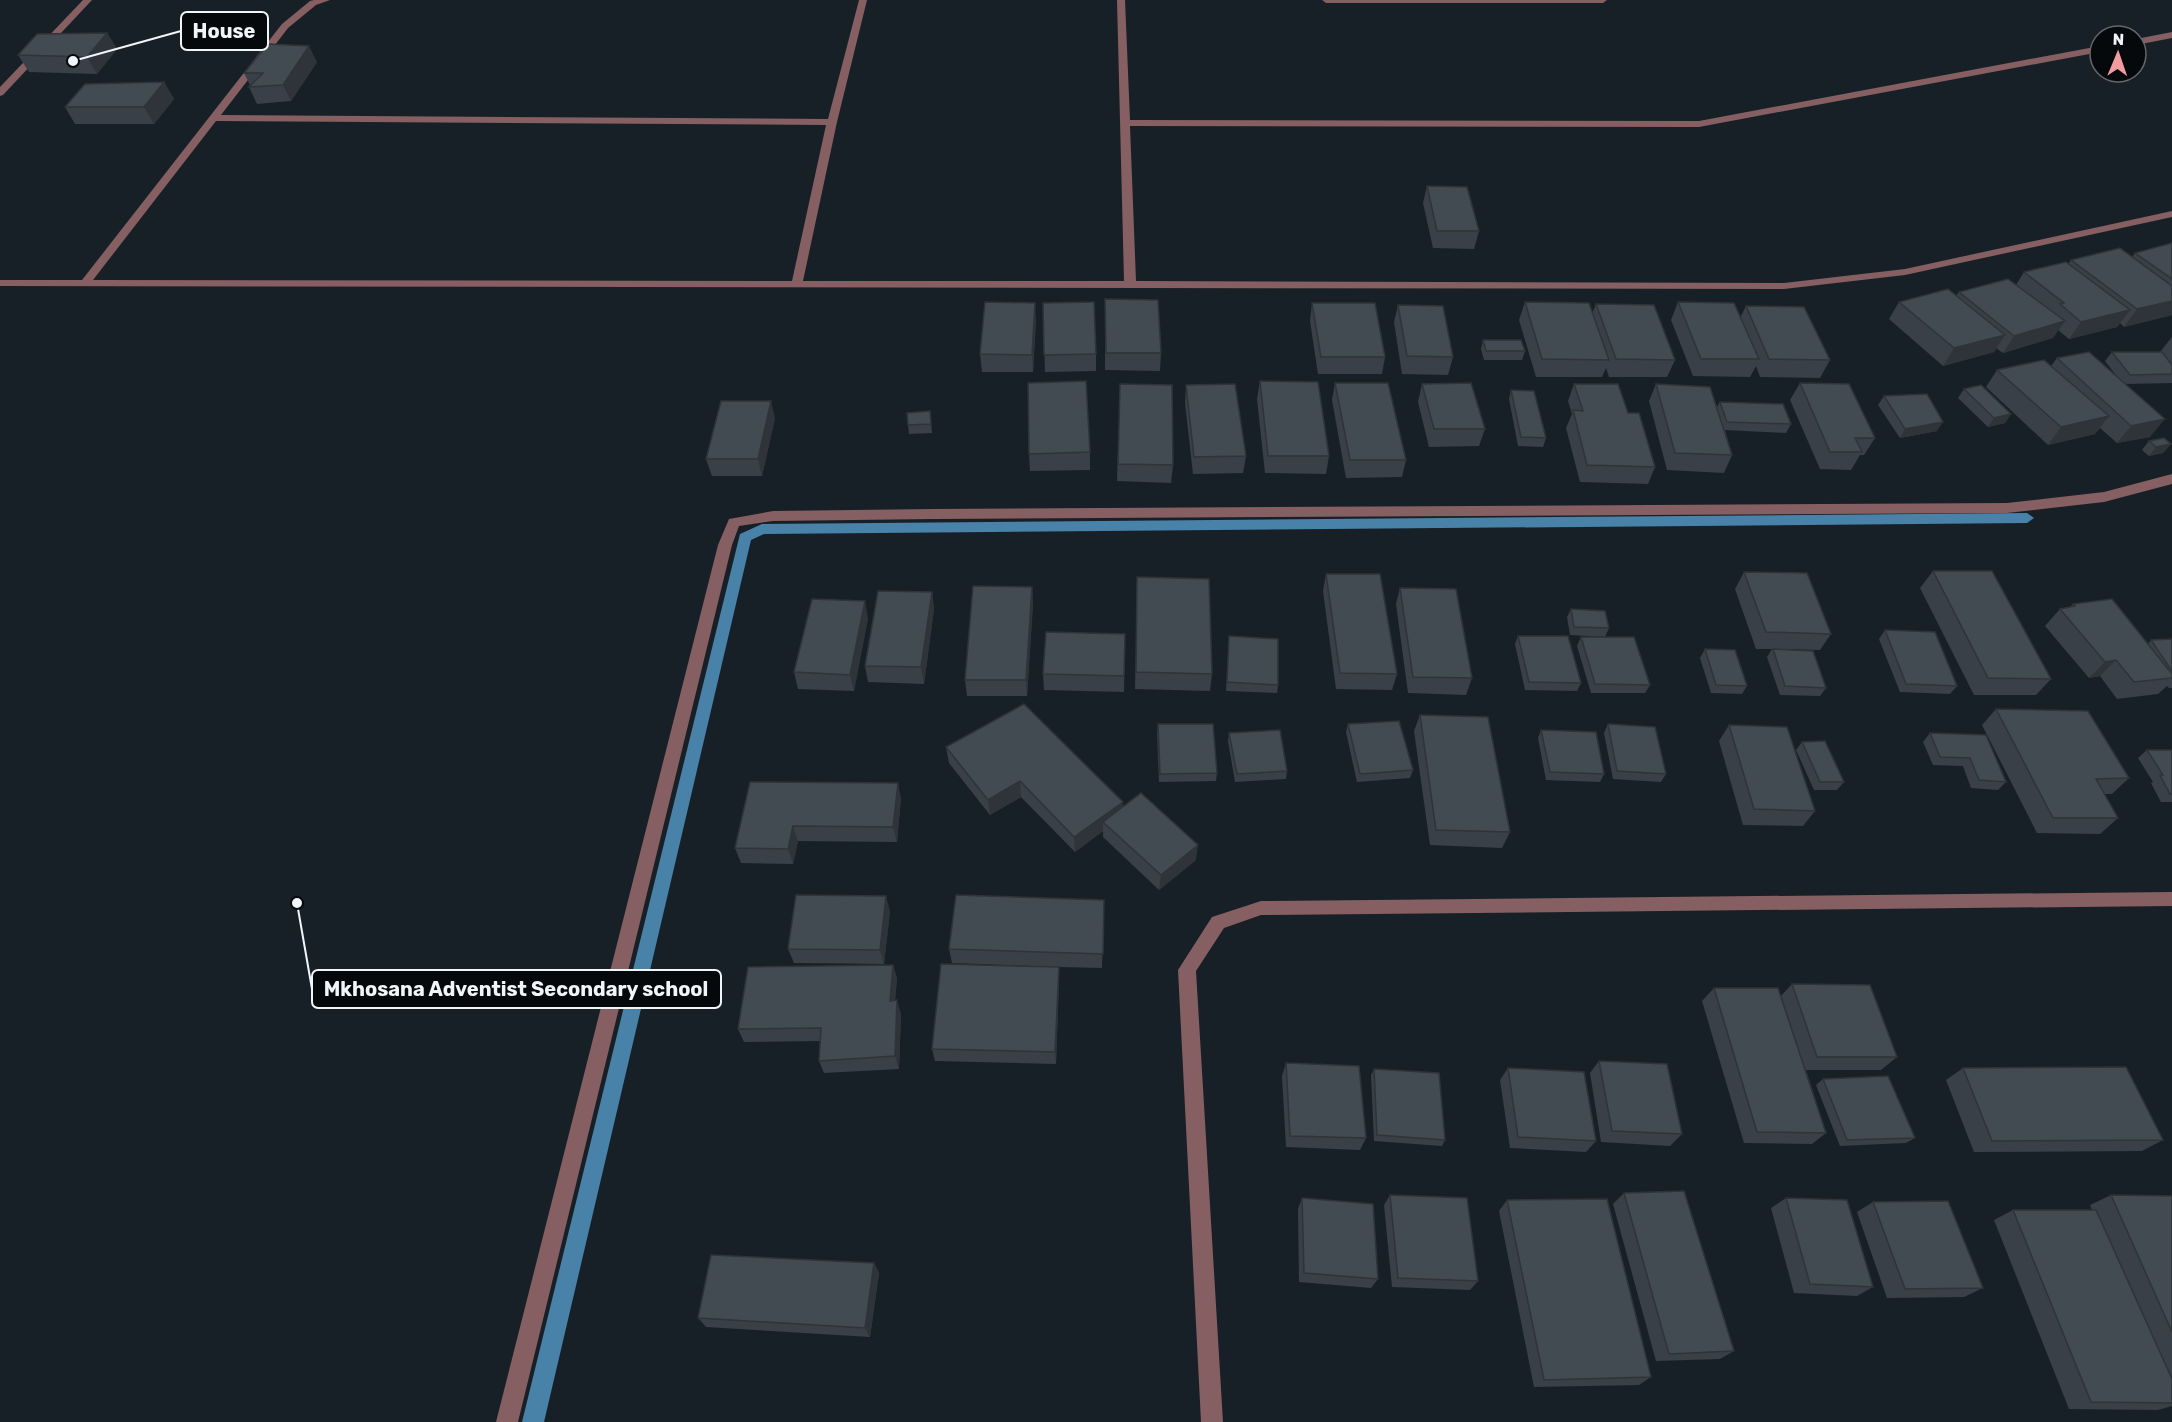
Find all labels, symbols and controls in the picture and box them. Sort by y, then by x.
callout: House [181,12,268,50]
text: House [193,19,256,43]
north arrow [2088,24,2148,84]
text: N [2112,30,2125,49]
callout: Mkhosana Adventist Secondary school [312,970,721,1008]
text: Mkhosana Adventist Secondary school [324,977,708,1001]

